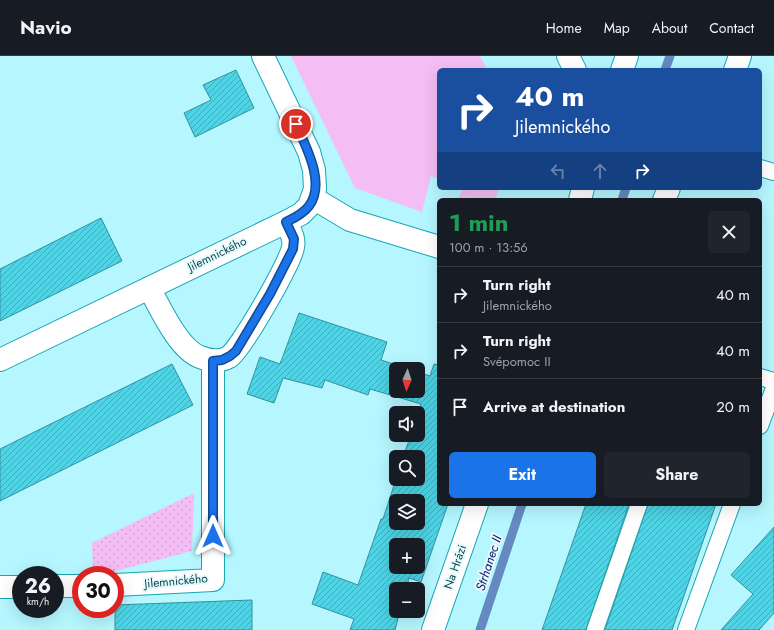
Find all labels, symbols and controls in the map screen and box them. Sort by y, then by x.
text: Navio [20,14,72,41]
text: Home [546,18,582,38]
text: Map [604,18,630,38]
text: About [652,18,687,38]
text: Contact [709,18,754,38]
text: 40 m [515,76,584,117]
icon: right [449,84,501,136]
pin [279,107,313,141]
icon: arrive [285,113,307,135]
text: Jilemnického [515,114,610,140]
icon: left [547,160,569,182]
icon: ahead [589,160,611,182]
icon: right [631,160,653,182]
text: 1 min [449,205,509,240]
button: close [708,211,750,253]
street label: Jilemnického [183,232,250,277]
text: 100 m · 13:56 [449,238,528,257]
text: Turn right [483,274,551,296]
icon: right [449,284,471,306]
text: 40 m [716,284,750,306]
text: Jilemnického [483,296,552,315]
text: Turn right [483,330,551,352]
icon: right [449,340,471,362]
text: 40 m [716,340,750,362]
text: Svépomoc II [483,352,551,371]
north arrow [389,362,425,398]
map controls [389,362,425,618]
icon: arrive [449,396,471,418]
text: Arrive at destination [483,396,625,418]
text: 20 m [716,396,750,418]
button: sound [389,406,425,442]
button: search [389,450,425,486]
button: Exit [449,452,596,498]
button: Share [604,452,750,498]
button: layers [389,494,425,530]
position arrow [192,515,234,557]
water label: Strhanec II [471,532,507,593]
button: + [389,538,425,574]
street label: Na Hrázi [439,542,471,592]
speed limit sign: 30 [72,566,124,618]
street label: Jilemnického [142,569,209,593]
text: 26 [25,572,51,601]
button: − [389,582,425,618]
text: km/h [27,594,49,609]

